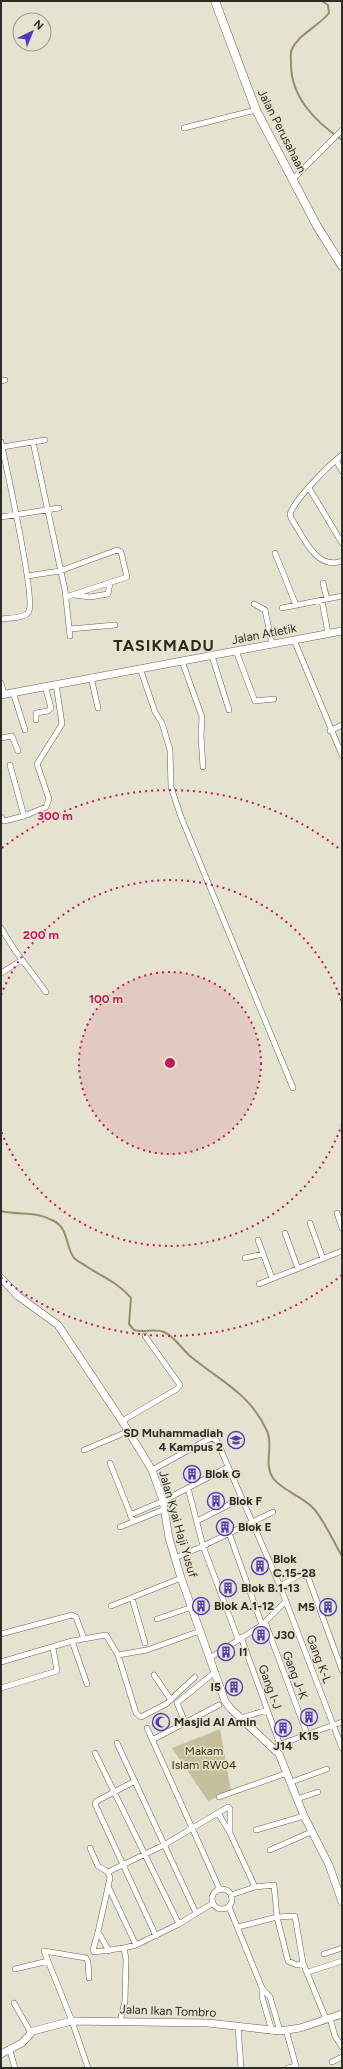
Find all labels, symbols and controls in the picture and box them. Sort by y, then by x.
north arrow [12,12,52,52]
text: N [31,17,46,33]
street label: Jalan Perusahaan [255,87,309,176]
street label: Jalan Atletik [230,621,298,647]
district label: TASIKMADU [113,636,215,655]
text: 300 m [37,809,73,823]
text: 200 m [23,928,59,942]
text: 100 m [89,992,123,1006]
centre of rings [163,1056,177,1070]
place label: SD Muhammadiah 4 Kampus 2 [123,1426,223,1454]
school or university icon: SD Muhammadiah 4 Kampus 2 [226,1430,246,1450]
building icon: Blok G [182,1464,202,1484]
place label: Blok G [205,1467,241,1481]
street label: Jalan Kyai Haji Yusuf [156,1469,200,1580]
building icon: Blok F [206,1491,226,1511]
place label: Blok F [229,1494,263,1508]
building icon: Blok E [215,1517,235,1537]
place label: Blok E [238,1520,272,1534]
place label: Blok C.15-28 [273,1552,316,1580]
building icon: Blok C.15-28 [250,1556,270,1576]
building icon: Blok B.1-13 [218,1578,238,1598]
place label: Blok B.1-13 [241,1581,300,1595]
building icon: Blok A.1-12 [191,1596,211,1616]
building icon: M5 [318,1597,338,1617]
place label: Blok A.1-12 [214,1599,274,1613]
place label: M5 [298,1600,315,1614]
building icon: J30 [251,1625,271,1645]
place label: J30 [274,1628,295,1642]
street label: Gang K-L [303,1633,335,1686]
building icon: I1 [216,1642,236,1662]
place label: I1 [239,1645,248,1659]
street label: Gang J-K [279,1649,311,1702]
street label: Gang I-J [255,1663,285,1711]
building icon: I5 [224,1677,244,1697]
place label: I5 [211,1680,221,1694]
building icon: K15 [299,1707,319,1727]
mosque icon: Masjid Al Amin [151,1712,171,1732]
place label: Masjid Al Amin [174,1715,256,1729]
building icon: J14 [273,1718,293,1738]
place label: K15 [299,1729,319,1743]
place label: J14 [273,1739,293,1753]
park label: Makam Islam RW04 [172,1744,237,1772]
street label: Jalan Ikan Tombro [120,2002,217,2020]

